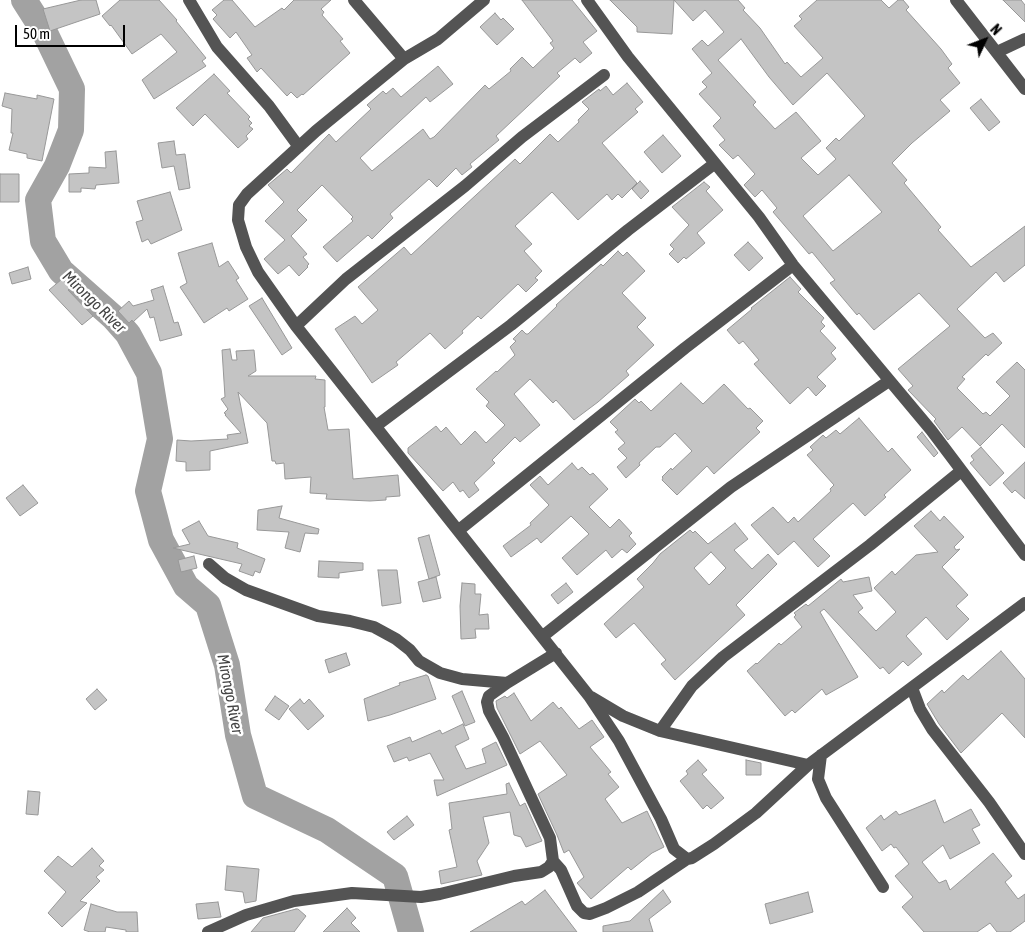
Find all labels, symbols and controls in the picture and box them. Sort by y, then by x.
scale bar [18,15,128,47]
north arrow [960,15,1010,65]
text: N [987,21,1005,38]
text: 50 m [23,25,50,42]
water label: Mirongo River [58,267,130,337]
water label: Mirongo River [213,652,247,736]

